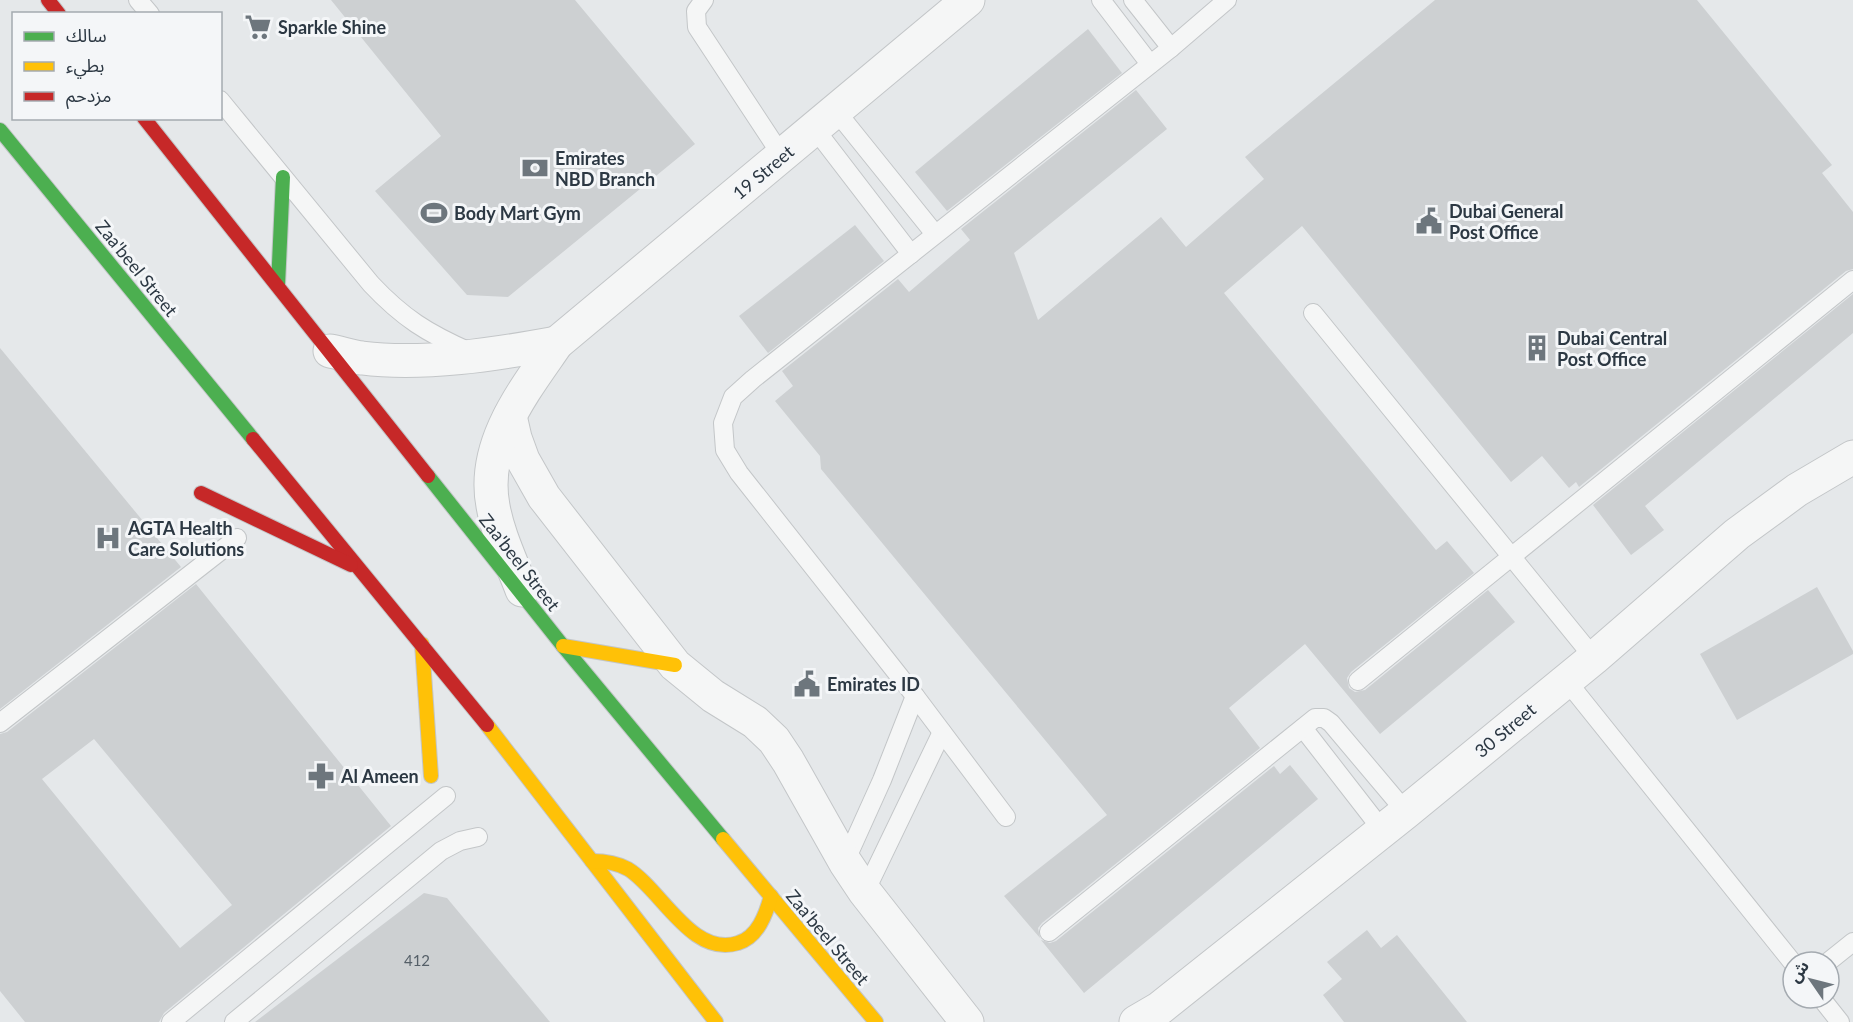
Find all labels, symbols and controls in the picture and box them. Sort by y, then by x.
legend [12,12,222,120]
supermarket icon: Sparkle Shine [243,12,273,42]
place label: Sparkle Shine [278,16,386,38]
text: سالك [66,24,107,46]
text: بطيء [66,54,104,79]
text: مزدحم [66,84,111,109]
street label: 19 Street [728,140,798,204]
place label: Emirates NBD Branch [555,147,655,190]
bank icon: Emirates NBD Branch [520,153,550,183]
sports icon: Body Mart Gym [419,198,449,228]
place label: Dubai General Post Office [1449,200,1564,243]
place label: Body Mart Gym [454,202,581,224]
public building icon: Dubai General Post Office [1414,206,1444,236]
street label: Zaa'beel Street [91,215,183,321]
place label: Dubai Central Post Office [1557,327,1667,370]
building icon: Dubai Central Post Office [1522,333,1552,363]
street label: Zaa'beel Street [475,509,565,615]
place label: AGTA Health Care Solutions [127,517,244,560]
hospital icon: AGTA Health Care Solutions [93,523,123,553]
public building icon: Emirates ID [792,669,822,699]
place label: Emirates ID [827,673,920,695]
street label: 30 Street [1470,698,1540,762]
pharmacy icon: Al Ameen [306,761,336,791]
place label: Al Ameen [340,765,419,787]
street label: Zaa'beel Street [782,885,875,989]
north arrow [1781,950,1841,1010]
house number: 412 [404,951,430,969]
text: ش [1784,957,1813,986]

